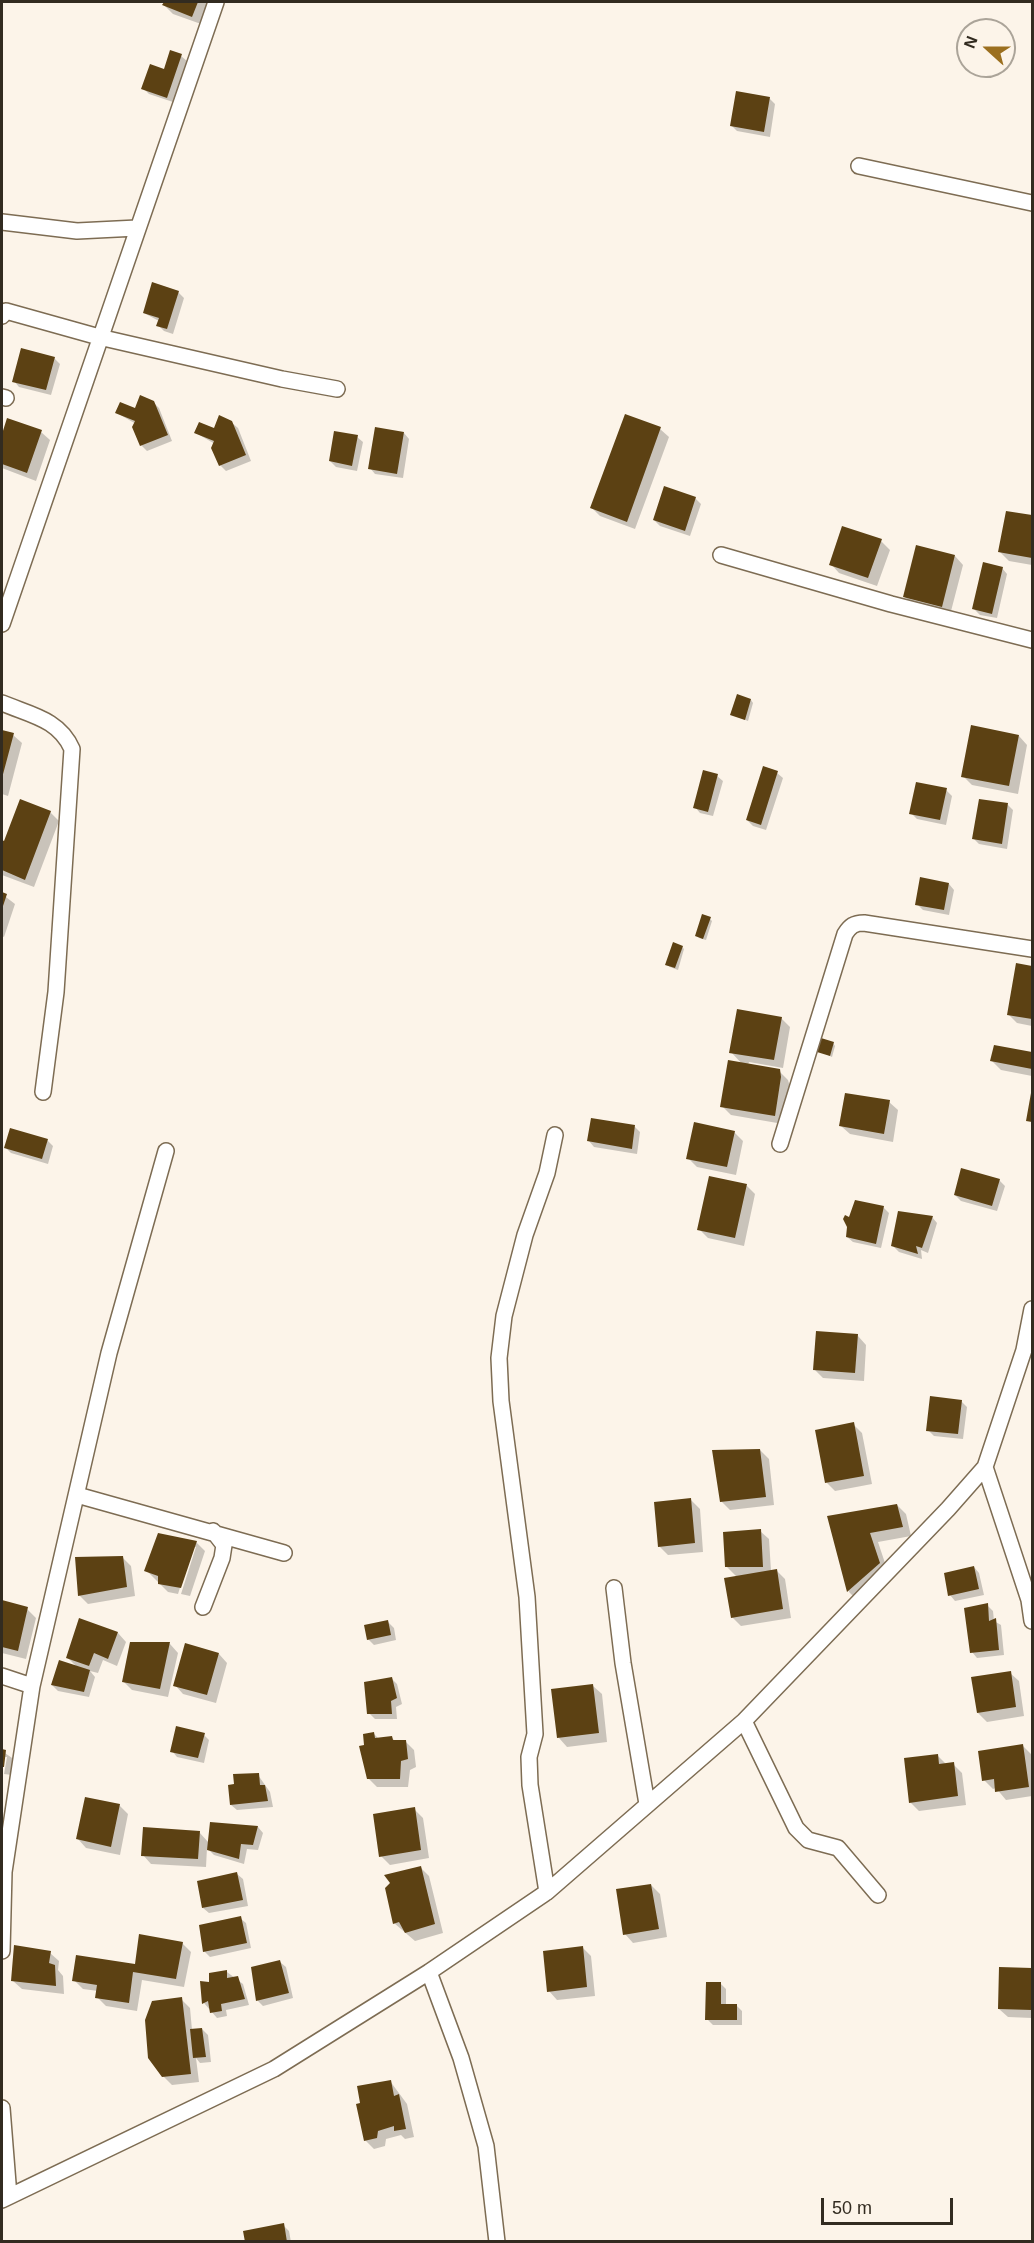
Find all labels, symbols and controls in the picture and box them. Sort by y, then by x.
north arrow [956,18,1016,78]
text: N [961,34,981,51]
scale bar [824,2186,956,2224]
text: 50 m [832,2198,872,2218]

